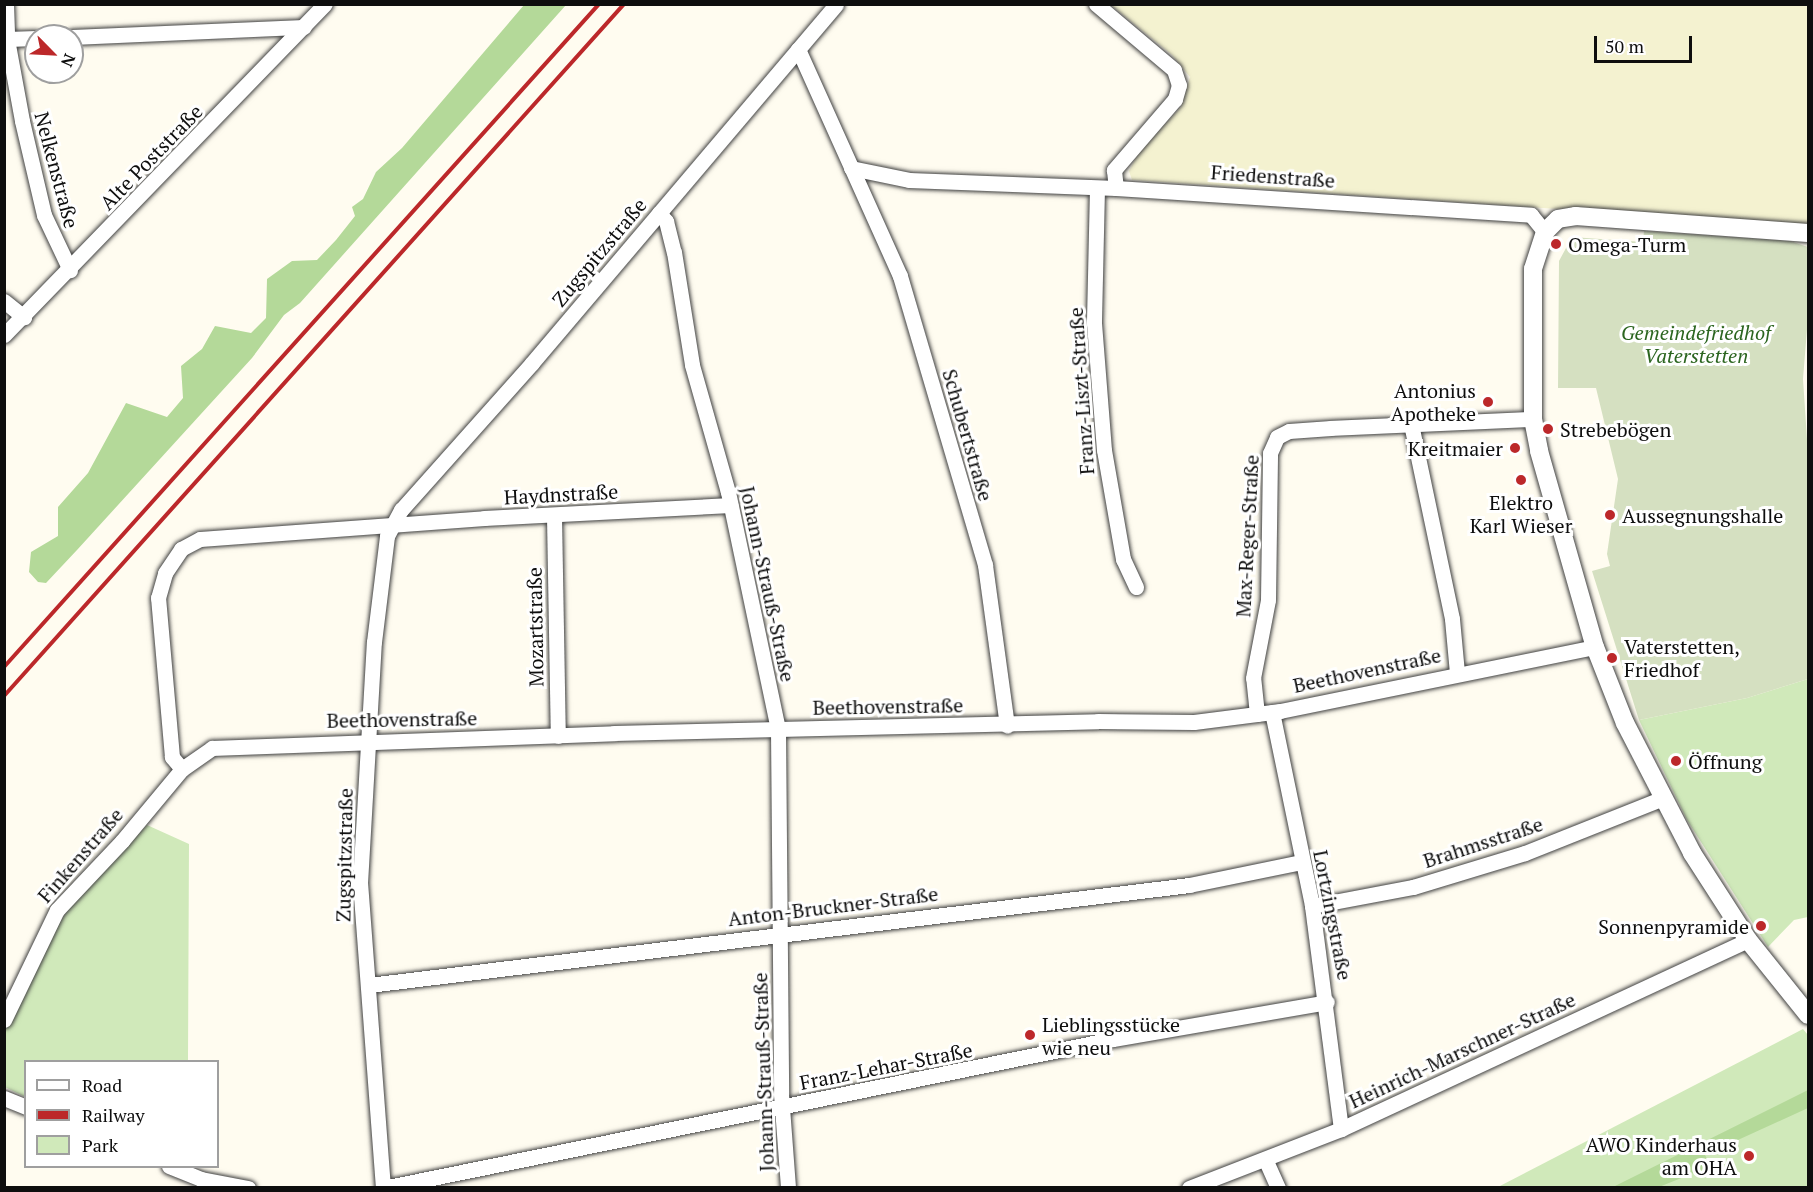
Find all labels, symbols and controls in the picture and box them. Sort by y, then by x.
north arrow [24,24,84,84]
scale bar [1597,24,1694,62]
text: 50 m [1605,34,1644,58]
text: N [56,50,81,71]
street label: Alte Poststraße [95,99,207,215]
street label: Nelkenstraße [30,109,84,231]
street label: Friedenstraße [1210,160,1336,192]
street label: Zugspitzstraße [547,193,651,311]
place label: Omega-Turm [1568,232,1686,256]
marker: Omega-Turm [1549,237,1563,251]
street label: Franz-Liszt-Straße [1063,306,1099,476]
park label: Gemeindefriedhof Vaterstetten [1621,320,1771,367]
street label: Schubertstraße [938,366,998,504]
place label: Antonius Apotheke [1391,378,1476,425]
marker: Antonius Apotheke [1481,395,1495,409]
place label: Strebebögen [1560,417,1671,441]
marker: Strebebögen [1541,422,1555,436]
place label: Kreitmaier [1408,436,1503,460]
marker: Kreitmaier [1508,441,1522,455]
street label: Max-Reger-Straße [1231,454,1263,618]
marker: Elektro Karl Wieser [1514,473,1528,487]
street label: Haydnstraße [503,479,619,509]
street label: Johann-Strauß-Straße [736,484,800,684]
place label: Elektro Karl Wieser [1470,490,1572,537]
place label: Aussegnungshalle [1622,503,1783,527]
marker: Aussegnungshalle [1603,508,1617,522]
street label: Mozartstraße [522,567,548,687]
place label: Vaterstetten, Friedhof [1624,634,1740,681]
street label: Beethovenstraße [1291,643,1443,697]
marker: Vaterstetten, Friedhof [1605,651,1619,665]
street label: Beethovenstraße [812,693,964,719]
street label: Beethovenstraße [326,706,478,732]
place label: Öffnung [1688,749,1762,773]
marker: Öffnung [1669,754,1683,768]
street label: Zugspitzstraße [331,788,357,922]
street label: Finkenstraße [32,803,128,907]
street label: Brahmsstraße [1420,811,1546,873]
street label: Lortzingstraße [1309,848,1357,982]
street label: Anton-Bruckner-Straße [727,881,939,931]
place label: Sonnenpyramide [1598,914,1749,938]
marker: Sonnenpyramide [1754,919,1768,933]
street label: Johann-Strauß-Straße [748,972,778,1172]
street label: Heinrich-Marschner-Straße [1345,987,1579,1113]
place label: Lieblingsstücke wie neu [1042,1012,1180,1059]
marker: Lieblingsstücke wie neu [1023,1028,1037,1042]
street label: Franz-Lehar-Straße [798,1037,974,1095]
legend [24,1060,219,1168]
text: Road [82,1073,122,1097]
text: Railway [82,1103,145,1127]
place label: AWO Kinderhaus am OHA [1586,1132,1737,1179]
text: Park [82,1133,118,1157]
marker: AWO Kinderhaus am OHA [1742,1149,1756,1163]

